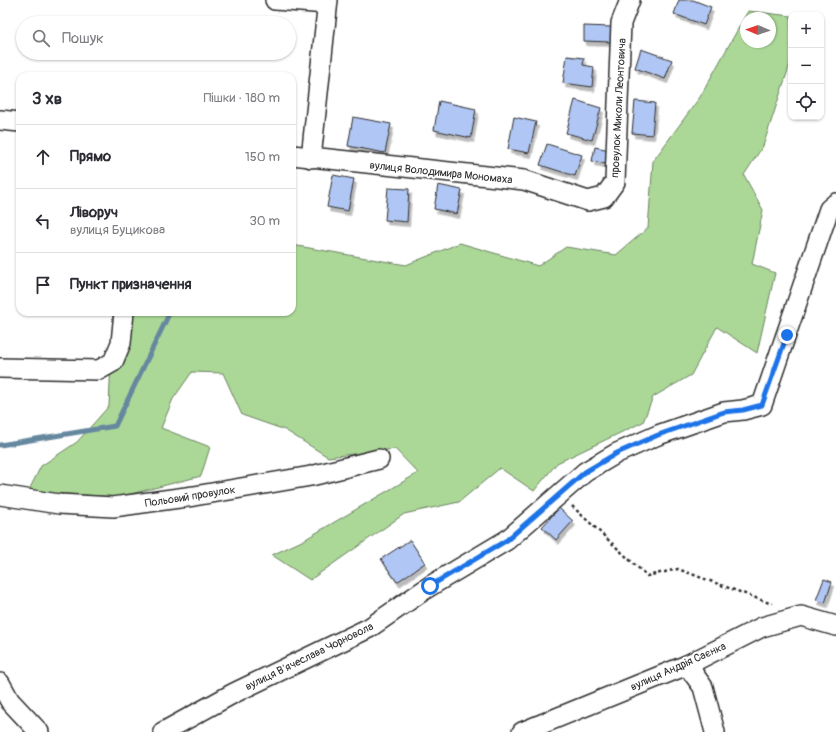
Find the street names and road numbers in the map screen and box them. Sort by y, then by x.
street label: провулок Миколи Леонтовича [608,38,629,178]
street label: вулиця Володимира Мономаха [369,159,513,186]
street label: Польовий провулок [144,483,237,510]
street label: вулиця Вʼячеслава Чорновола [243,620,375,693]
street label: вулиця Андрія Саєнка [628,640,728,693]

